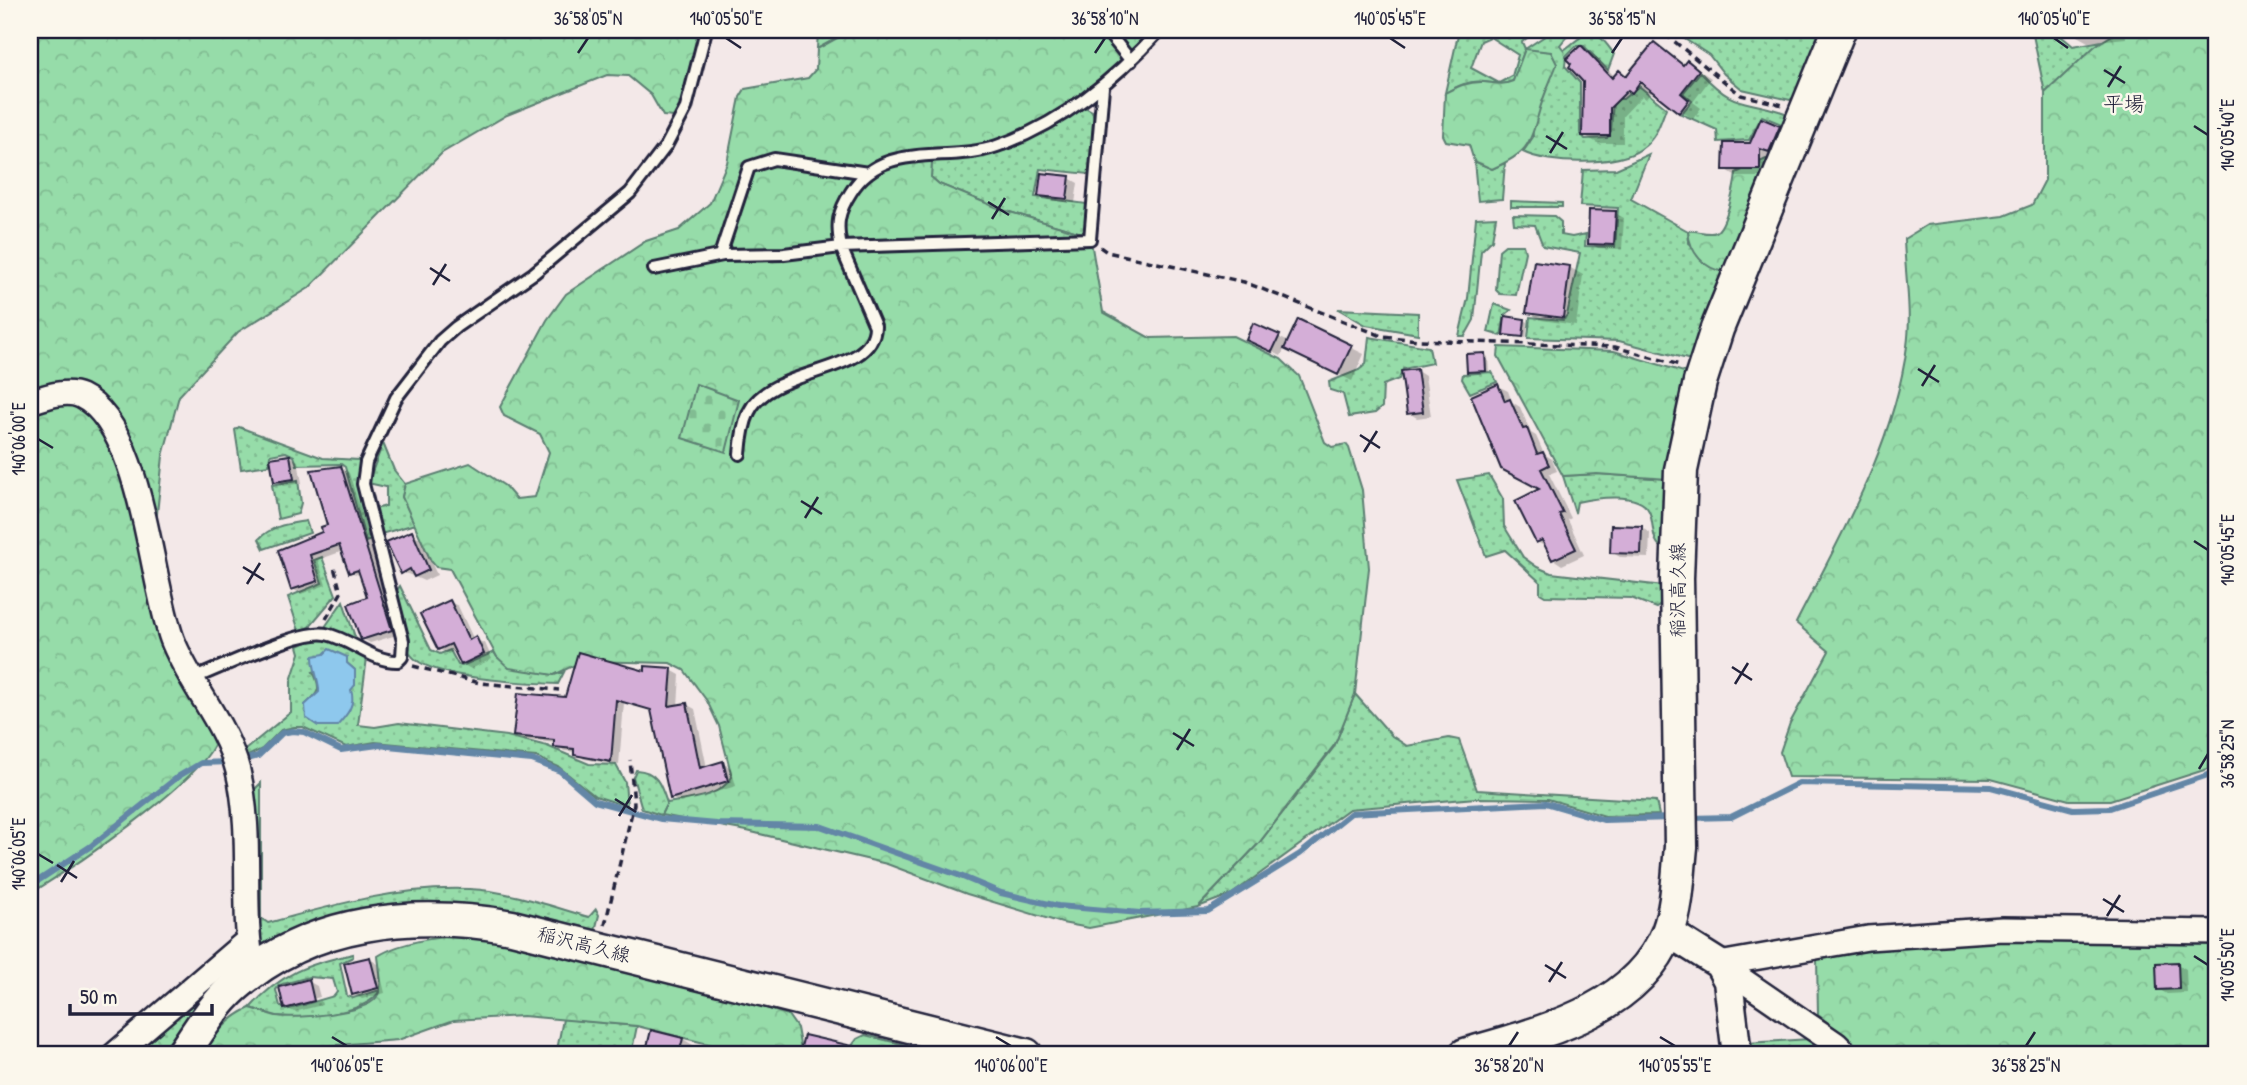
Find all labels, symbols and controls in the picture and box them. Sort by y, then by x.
text: 36°58'05"N [554,6,622,31]
text: 140°05'50"E [689,6,763,31]
text: 36°58'10"N [1071,6,1139,31]
text: 140°05'45"E [1354,6,1426,31]
text: 36°58'15"N [1589,6,1655,31]
text: 140°05'40"E [2018,6,2090,31]
district label: 平場 [2103,89,2145,118]
text: 140°05'40"E [2215,99,2240,171]
text: 140°06'00"E [6,402,31,476]
text: 140°05'45"E [2215,514,2240,586]
street label: 稲沢高久線 [1664,542,1690,638]
text: 36°58'25"N [2215,720,2240,788]
text: 140°06'05"E [6,818,31,890]
street label: 稲沢高久線 [535,920,633,968]
text: 140°05'50"E [2215,928,2240,1002]
scale bar [70,973,212,1017]
text: 50 m [80,982,117,1011]
text: 140°06'05"E [311,1053,383,1078]
text: 140°06'00"E [974,1053,1048,1078]
text: 36°58'20"N [1474,1053,1544,1078]
text: 140°05'55"E [1639,1053,1711,1078]
text: 36°58'25"N [1992,1053,2060,1078]

